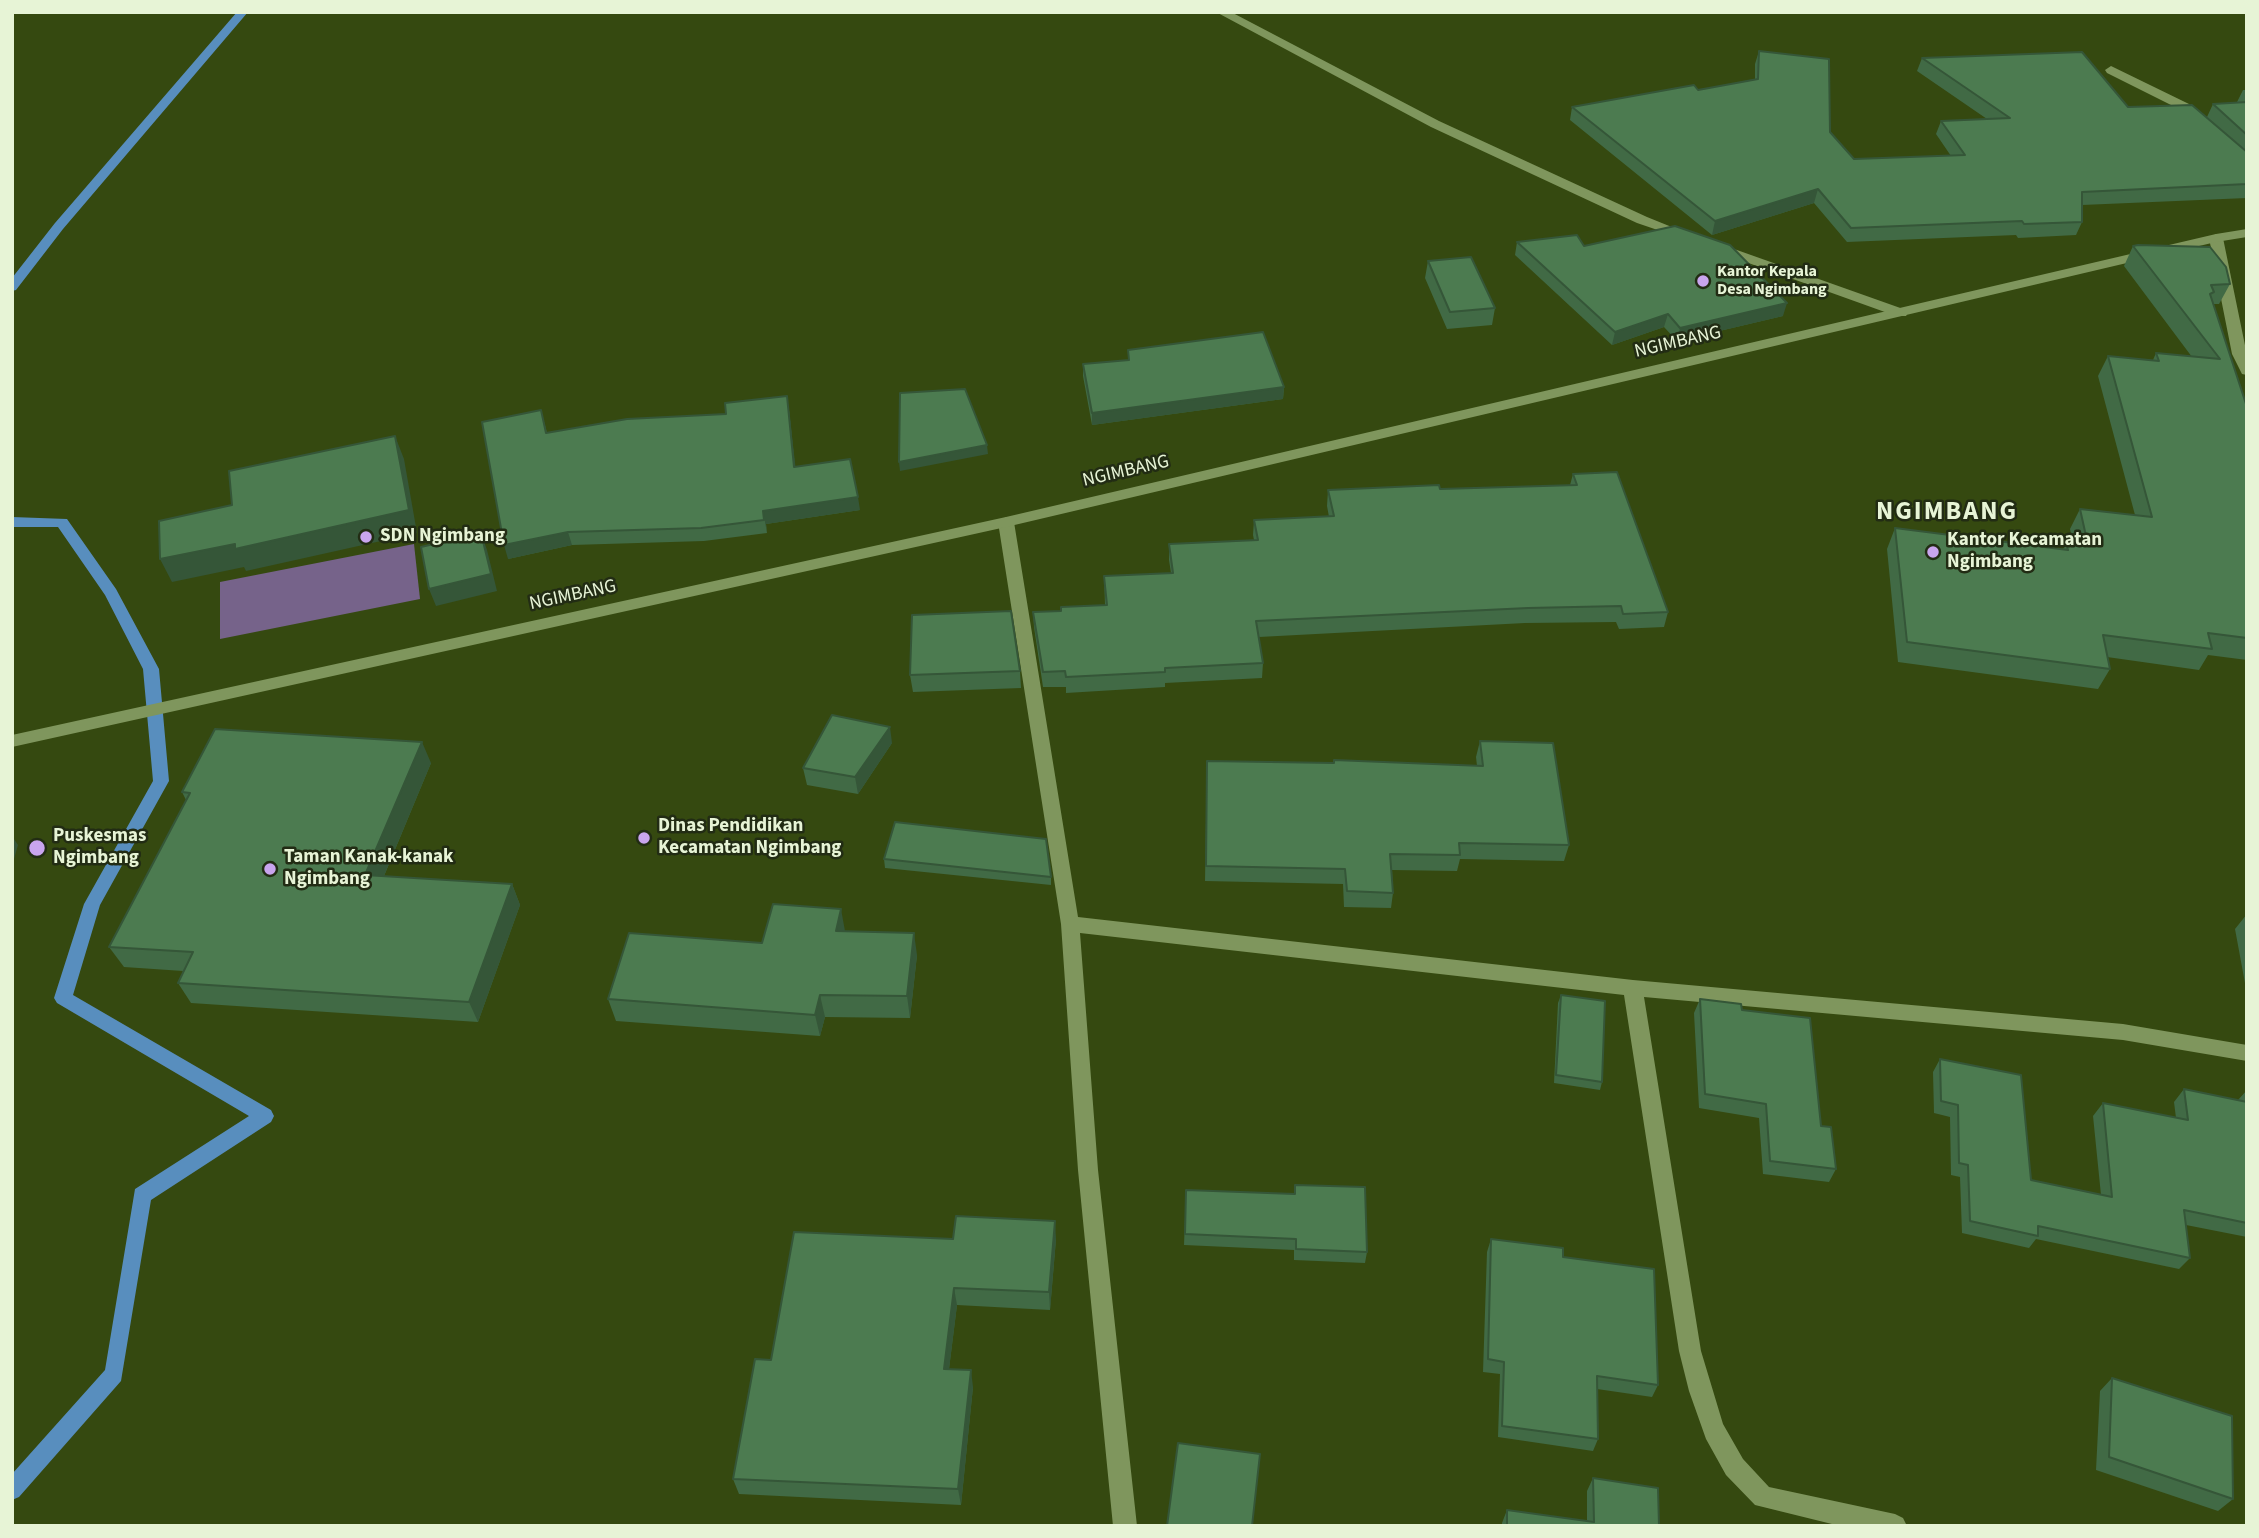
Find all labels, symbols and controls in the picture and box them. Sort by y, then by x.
place label: Kantor Kepala Desa Ngimbang [1717,262,1827,300]
marker: Kantor Kepala Desa Ngimbang [1695,273,1711,289]
street label: NGIMBANG [1632,322,1724,364]
street label: NGIMBANG [1080,451,1172,493]
district label: NGIMBANG [1877,497,2017,529]
place label: SDN Ngimbang [380,526,505,548]
marker: SDN Ngimbang [358,529,374,545]
place label: Kantor Kecamatan Ngimbang [1947,530,2102,574]
marker: Kantor Kecamatan Ngimbang [1925,544,1941,560]
street label: NGIMBANG [527,576,619,616]
place label: Dinas Pendidikan Kecamatan Ngimbang [658,816,841,860]
place label: Puskesmas Ngimbang [53,826,146,870]
marker: Dinas Pendidikan Kecamatan Ngimbang [636,830,652,846]
marker: Puskesmas Ngimbang [27,838,47,858]
place label: Taman Kanak-kanak Ngimbang [284,847,454,891]
marker: Taman Kanak-kanak Ngimbang [262,861,278,877]

